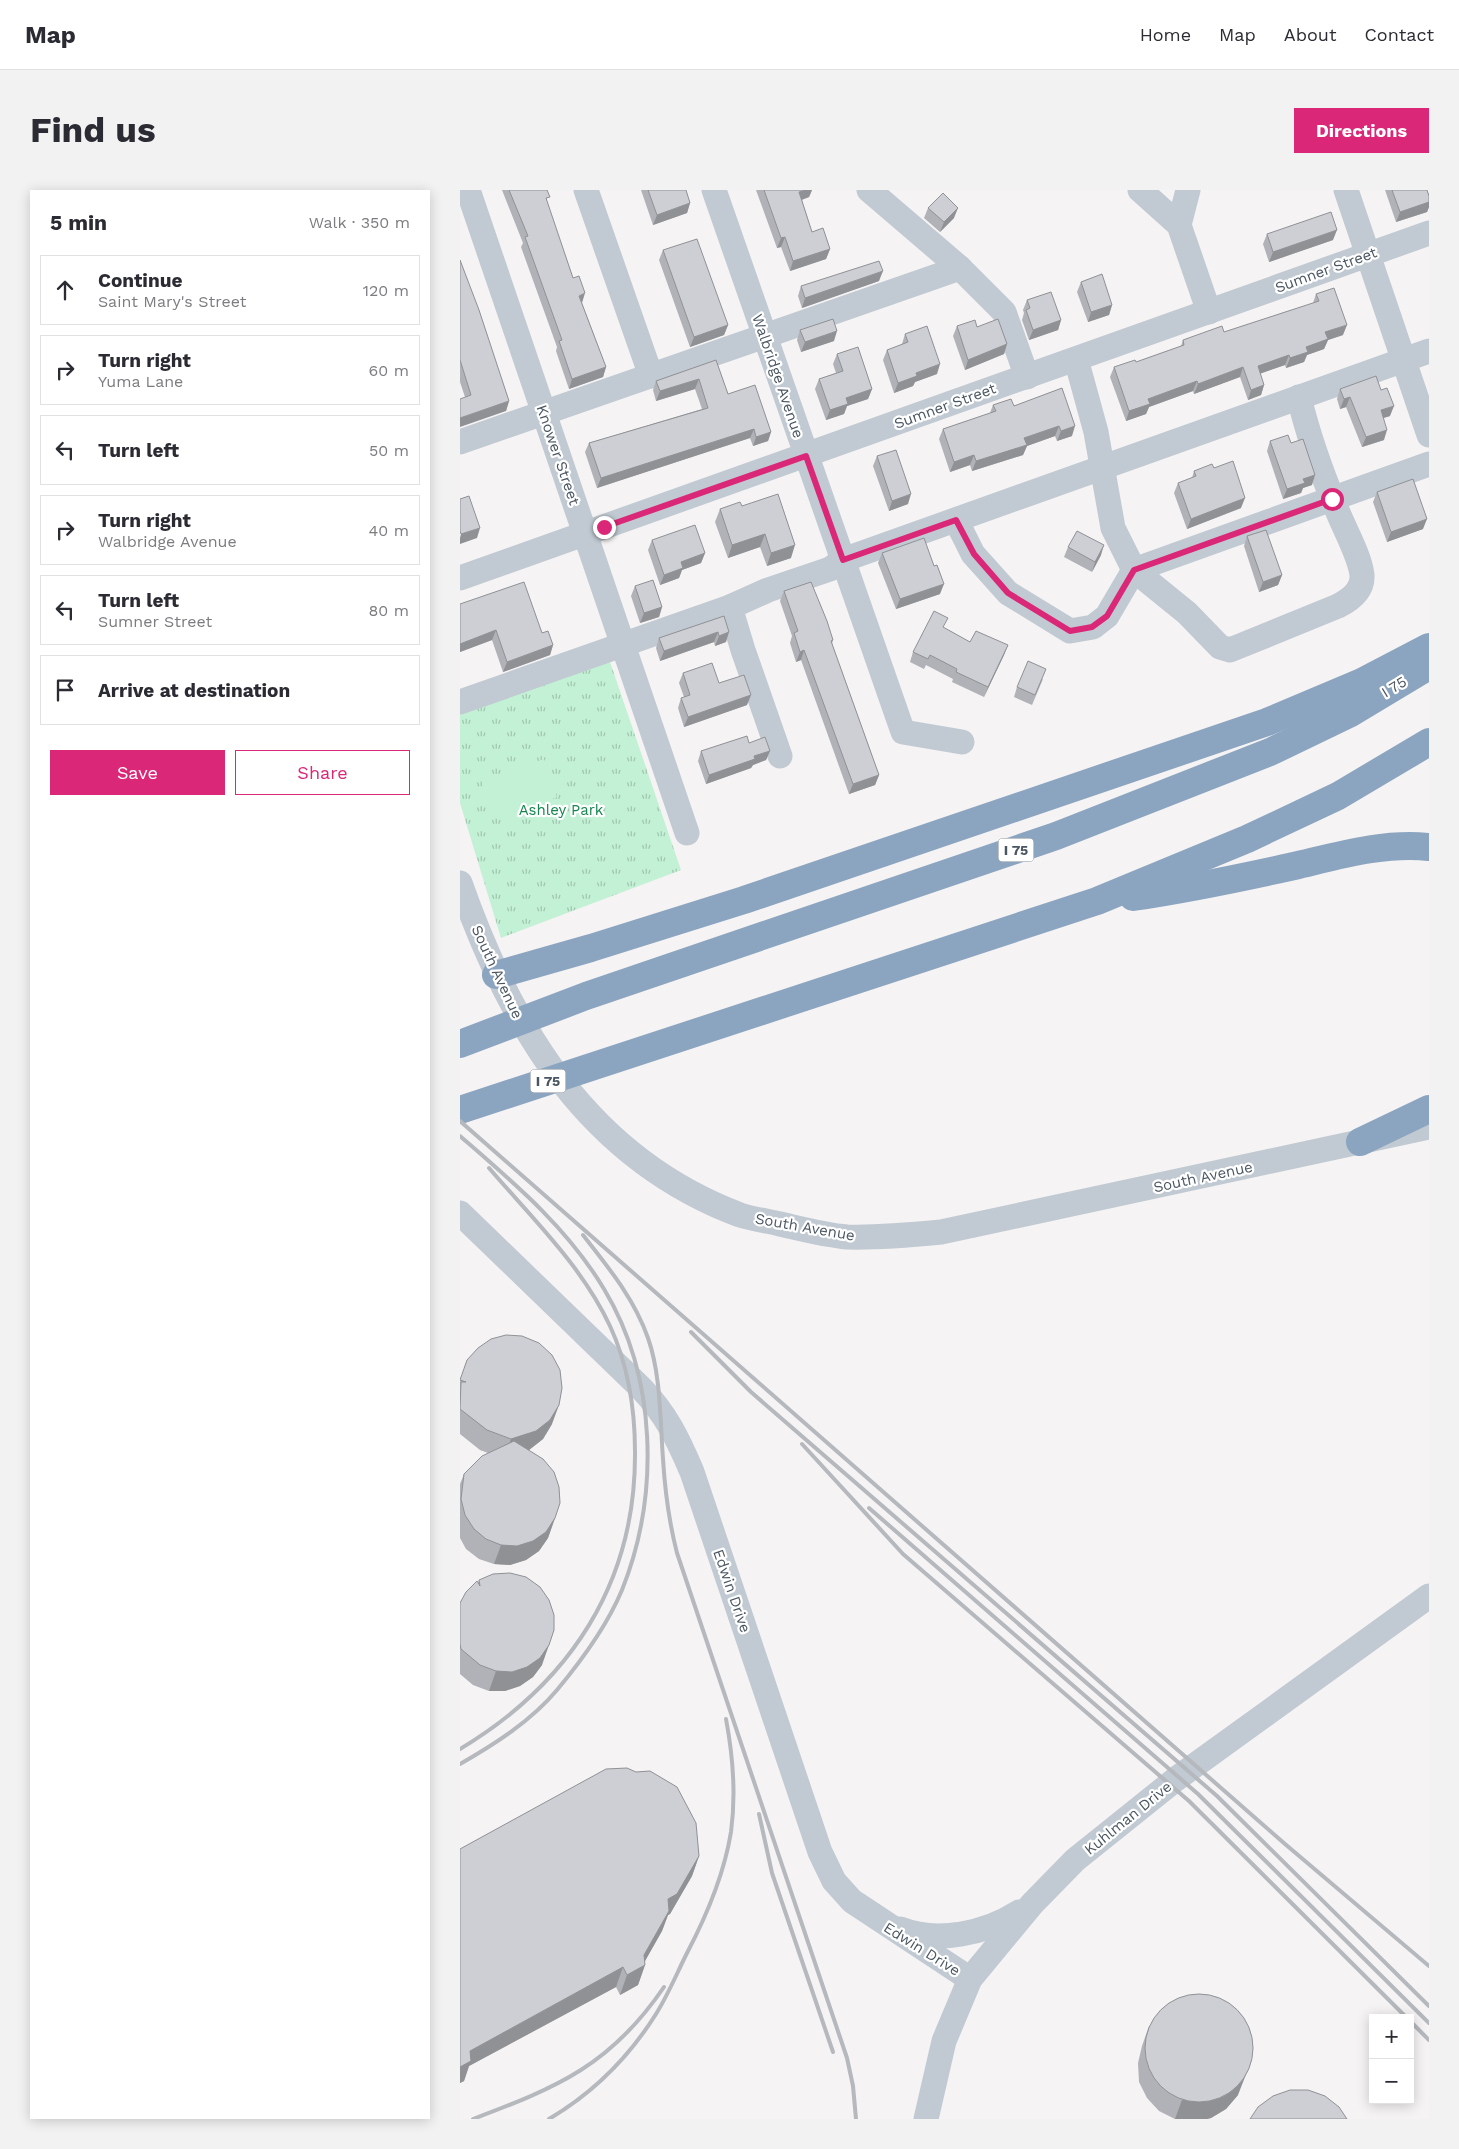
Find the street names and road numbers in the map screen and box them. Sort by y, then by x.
street label: Sumner Street [1273,243,1380,297]
street label: Walbridge Avenue [748,312,808,440]
street label: Sumner Street [892,379,999,433]
street label: Knower Street [532,402,584,508]
street label: I 75 [1378,673,1410,701]
road number: I 75 [998,838,1034,862]
street label: South Avenue [467,922,527,1022]
road number: I 75 [530,1069,566,1092]
street label: South Avenue [1152,1158,1254,1196]
street label: South Avenue [754,1209,856,1245]
street label: Edwin Drive [709,1547,755,1635]
street label: Kuhlman Drive [1081,1777,1175,1859]
street label: Edwin Drive [880,1918,964,1980]

